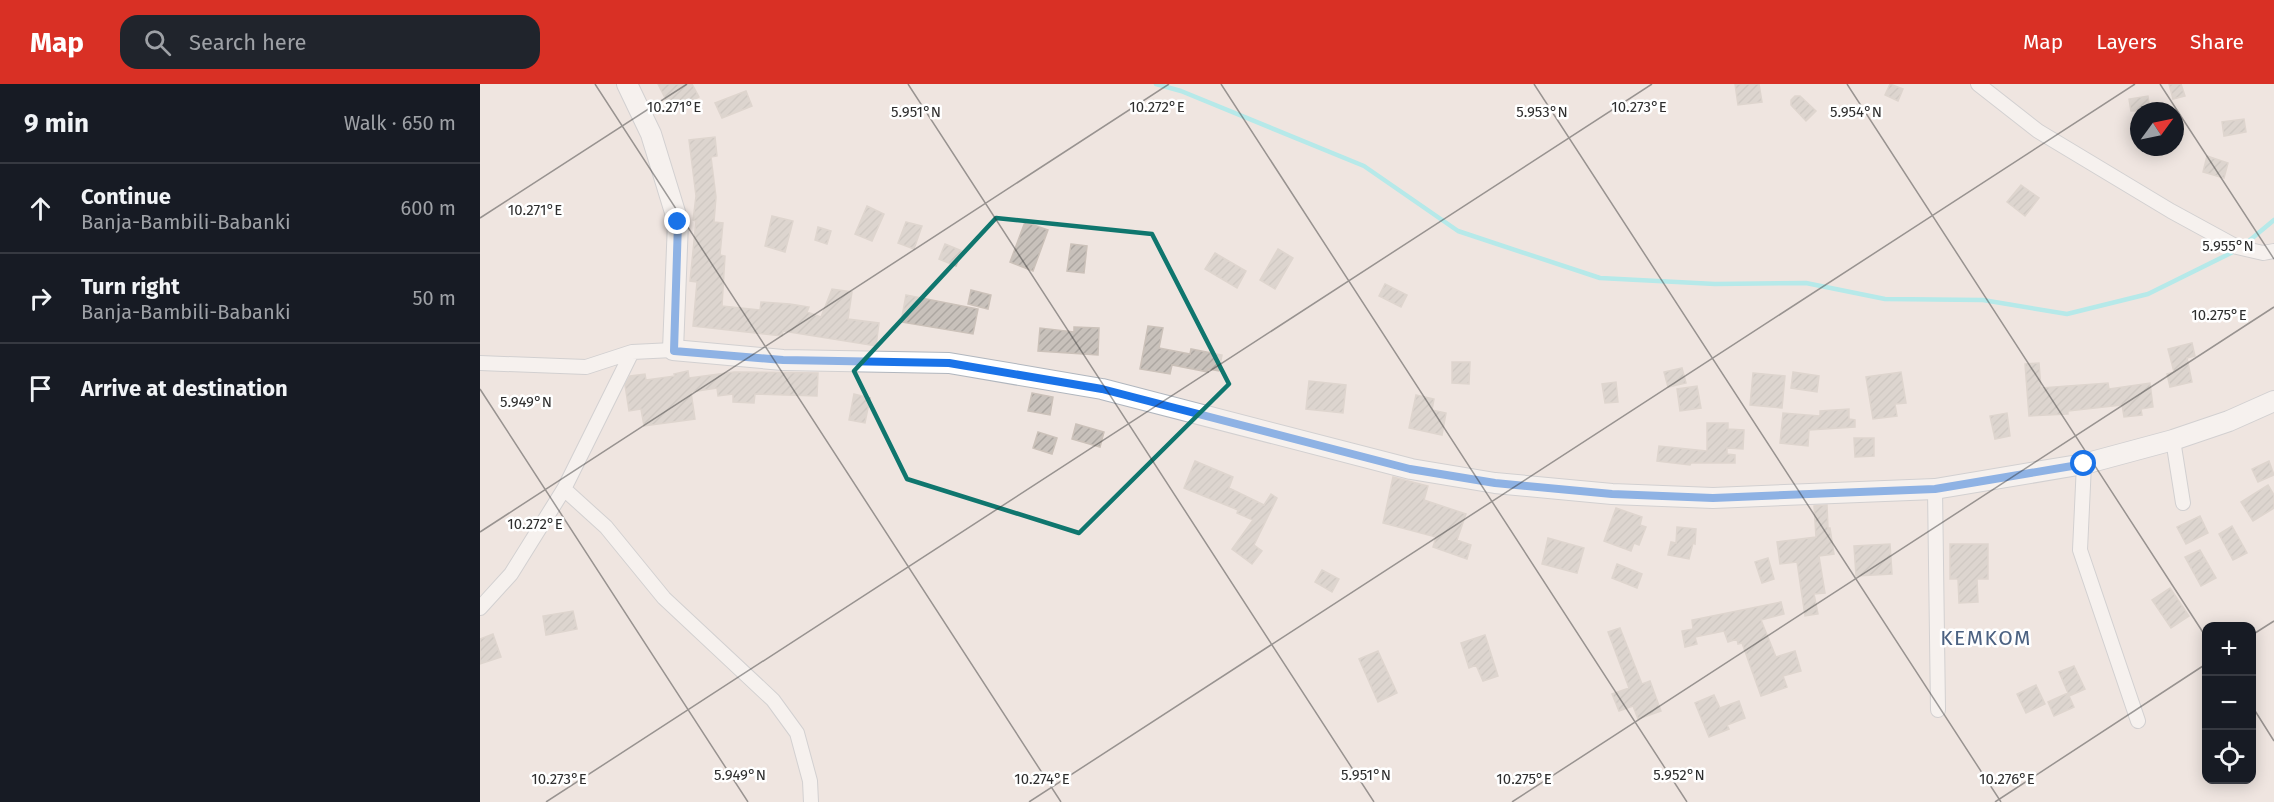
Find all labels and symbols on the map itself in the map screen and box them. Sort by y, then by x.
text: 10.271°E [647,98,701,116]
text: 10.272°E [1129,98,1185,116]
text: 10.273°E [1611,98,1667,116]
north arrow [2130,102,2184,156]
text: 5.951°N [891,103,941,121]
text: 5.953°N [1516,103,1568,121]
text: 5.954°N [1830,103,1882,121]
text: 10.271°E [508,201,562,219]
route end [664,208,690,234]
text: 5.955°N [2202,237,2254,255]
text: 10.275°E [2191,306,2247,324]
text: 5.949°N [500,393,552,411]
route start [2070,450,2096,476]
text: 10.272°E [507,515,563,533]
district label: KEMKOM [1940,625,2032,651]
text: 5.949°N [714,766,766,784]
text: 5.951°N [1341,766,1391,784]
text: 5.952°N [1653,766,1705,784]
text: 10.273°E [531,770,587,788]
text: 10.274°E [1014,770,1070,788]
text: 10.275°E [1496,770,1552,788]
text: 10.276°E [1979,770,2035,788]

